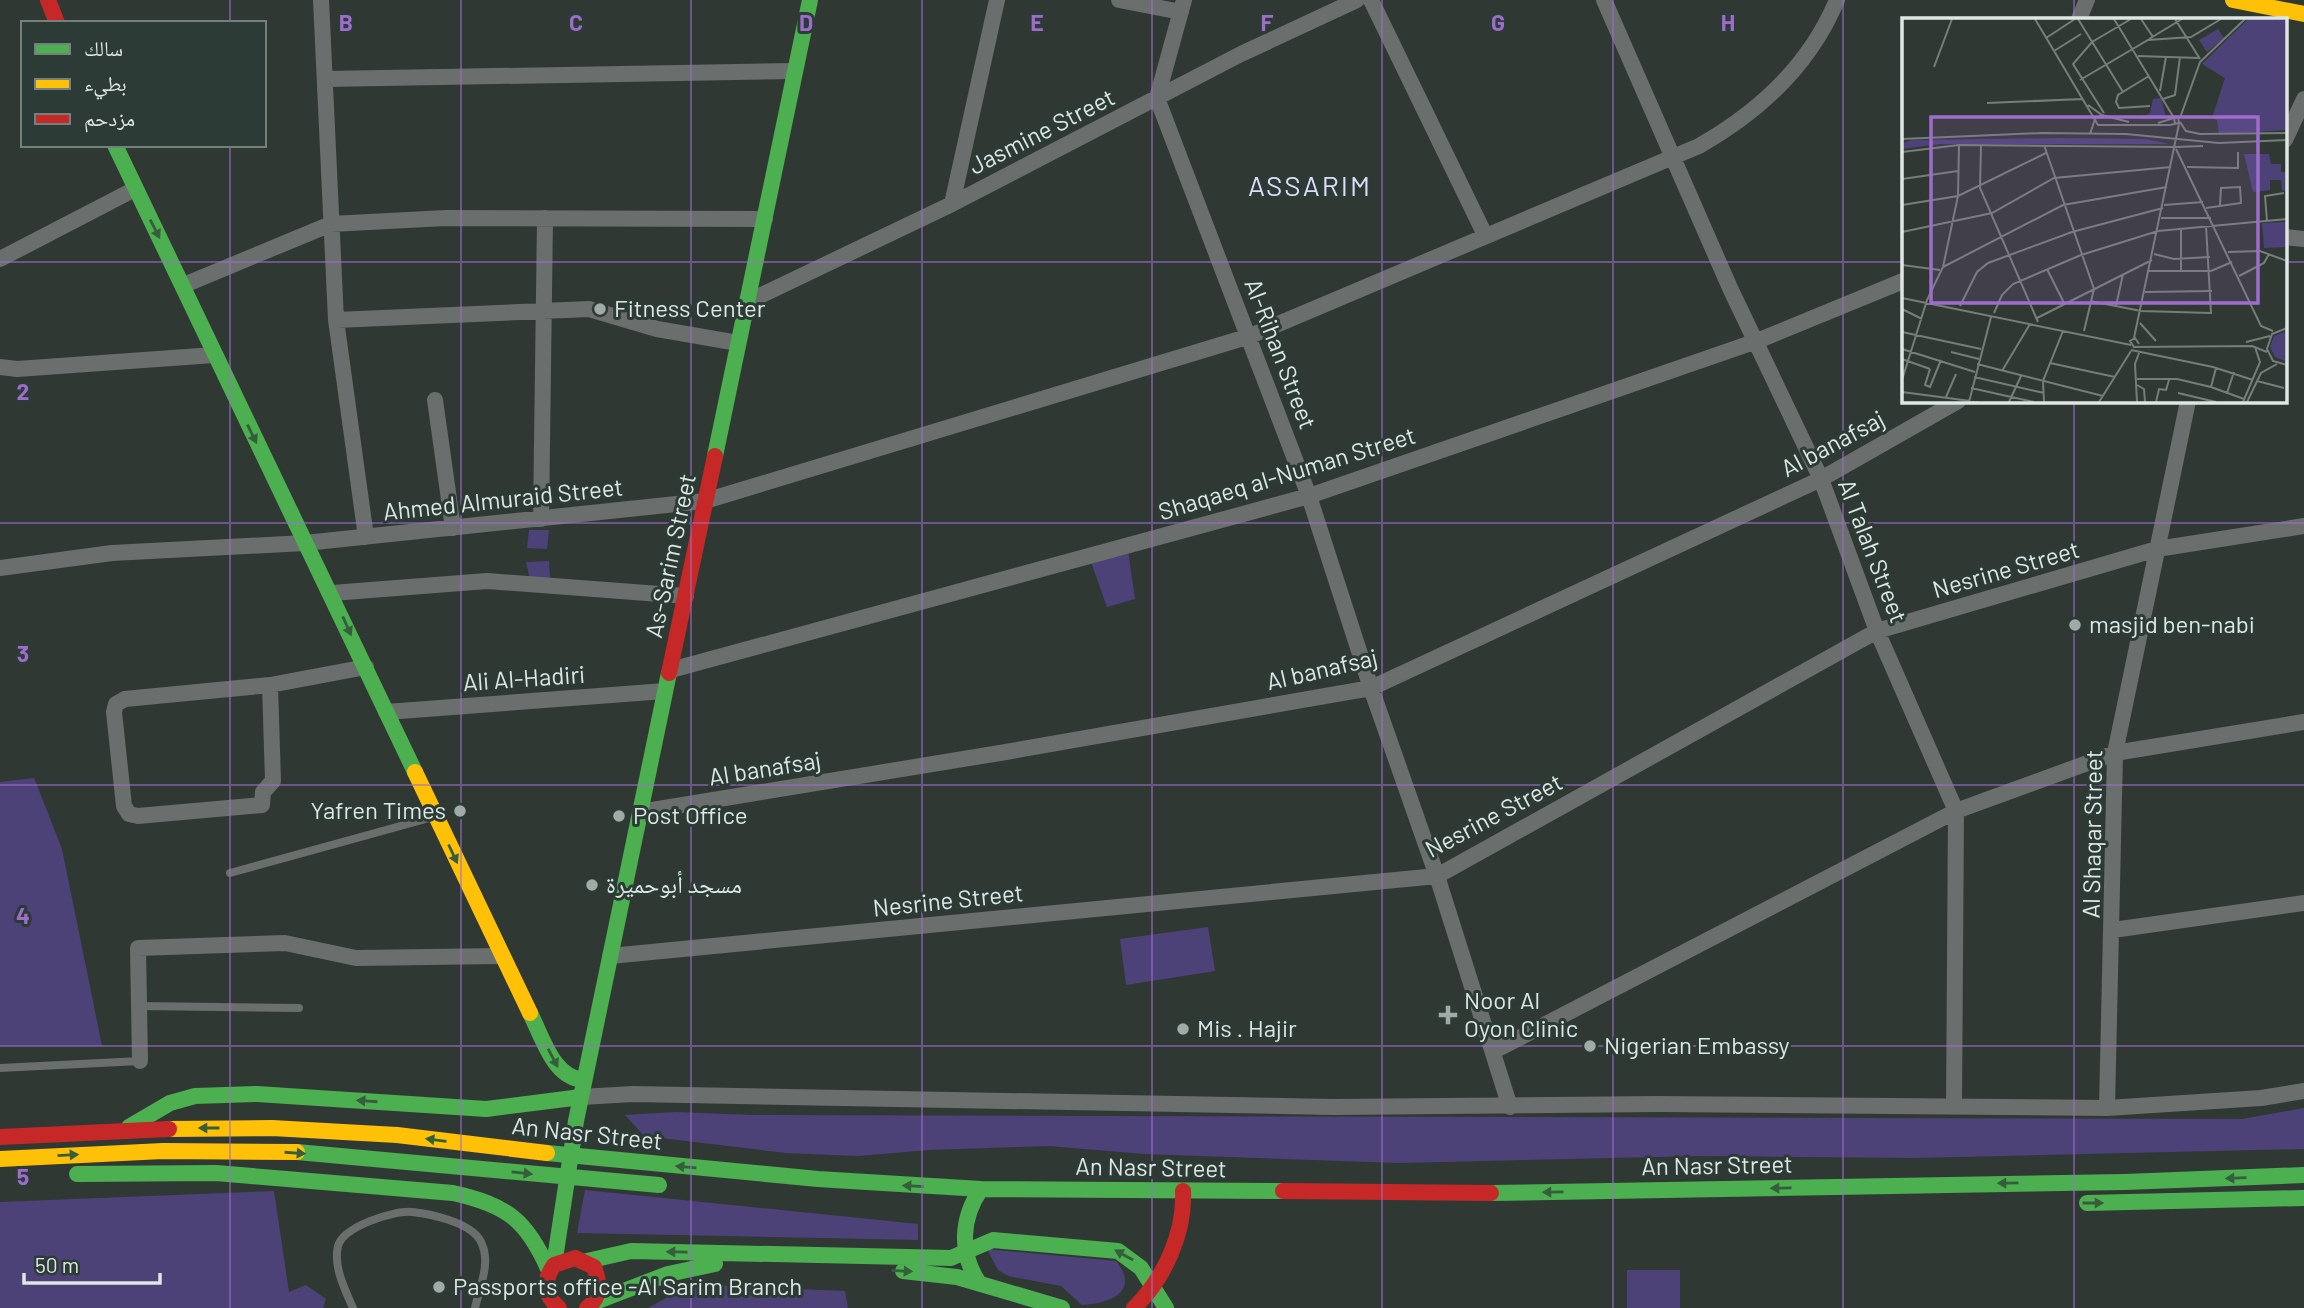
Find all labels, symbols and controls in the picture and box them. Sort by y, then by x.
text: B [339,8,353,36]
text: C [569,8,583,36]
text: D [799,8,813,36]
text: E [1030,8,1044,36]
text: F [1261,8,1274,36]
text: G [1491,8,1505,36]
text: H [1721,8,1735,36]
inset map [1902,18,2286,402]
legend [21,21,266,147]
text: سالك [84,35,123,60]
text: بطيء [84,70,127,100]
street label: Jasmine Street [964,82,1119,180]
text: مزدحم [84,105,135,133]
district label: ASSARIM [1248,168,1372,202]
one-way arrow [149,219,161,239]
street label: Al-Rihan Street [1239,274,1323,433]
place label: Fitness Center [614,293,766,322]
marker: Fitness Center [592,301,608,317]
text: 2 [17,377,29,405]
street label: Al banafsaj [1776,403,1889,482]
street label: Shaqaeq al-Numan Street [1155,420,1419,526]
one-way arrow [247,424,258,444]
street label: Ahmed Almuraid Street [381,471,624,526]
street label: As-Sarim Street [638,471,701,640]
street label: Al Talah Street [1833,475,1914,626]
street label: Nesrine Street [1929,534,2082,603]
place label: masjid ben-nabi [2089,609,2255,638]
one-way arrow [342,615,353,636]
marker: masjid ben-nabi [2067,617,2083,633]
text: 3 [17,639,29,667]
street label: Al banafsaj [1263,642,1380,695]
street label: Ali Al-Hadiri [462,659,586,696]
street label: Al banafsaj [707,744,823,791]
street label: Al Shaqar Street [2076,749,2107,919]
street label: Nesrine Street [1420,766,1567,863]
place label: Yafren Times [310,795,446,824]
place label: Post Office [633,800,748,829]
marker: Yafren Times [452,803,468,819]
marker: Post Office [611,808,627,824]
one-way arrow [447,844,459,864]
place label: مسجد أبوحميرة [606,869,742,899]
marker: مسجد أبوحميرة [584,877,600,893]
street label: Nesrine Street [871,877,1024,922]
text: 4 [16,901,30,929]
place label: Noor Al Oyon Clinic [1464,985,1578,1042]
marker: Noor Al Oyon Clinic [1438,1005,1458,1025]
place label: Mis . Hajir [1197,1013,1297,1042]
marker: Mis . Hajir [1175,1021,1191,1037]
place label: Nigerian Embassy [1604,1030,1790,1059]
marker: Nigerian Embassy [1582,1038,1598,1054]
one-way arrow [547,1048,559,1068]
one-way arrow [356,1096,378,1107]
street label: An Nasr Street [510,1110,664,1155]
one-way arrow [198,1122,220,1134]
one-way arrow [425,1135,447,1146]
one-way arrow [285,1148,307,1159]
one-way arrow [57,1149,79,1160]
street label: An Nasr Street [1641,1149,1793,1180]
street label: An Nasr Street [1075,1151,1227,1182]
one-way arrow [675,1161,697,1172]
text: 5 [17,1162,29,1190]
one-way arrow [511,1168,533,1179]
one-way arrow [2225,1172,2247,1183]
one-way arrow [1997,1178,2019,1189]
one-way arrow [902,1180,924,1191]
one-way arrow [1770,1182,1792,1193]
one-way arrow [1542,1186,1564,1198]
one-way arrow [2082,1197,2104,1209]
scale bar [24,1242,161,1286]
one-way arrow [666,1247,688,1258]
one-way arrow [1114,1250,1134,1262]
text: 50 m [35,1252,79,1277]
one-way arrow [891,1266,913,1277]
place label: Passports office -Al Sarim Branch [453,1271,802,1300]
marker: Passports office -Al Sarim Branch [431,1279,447,1295]

